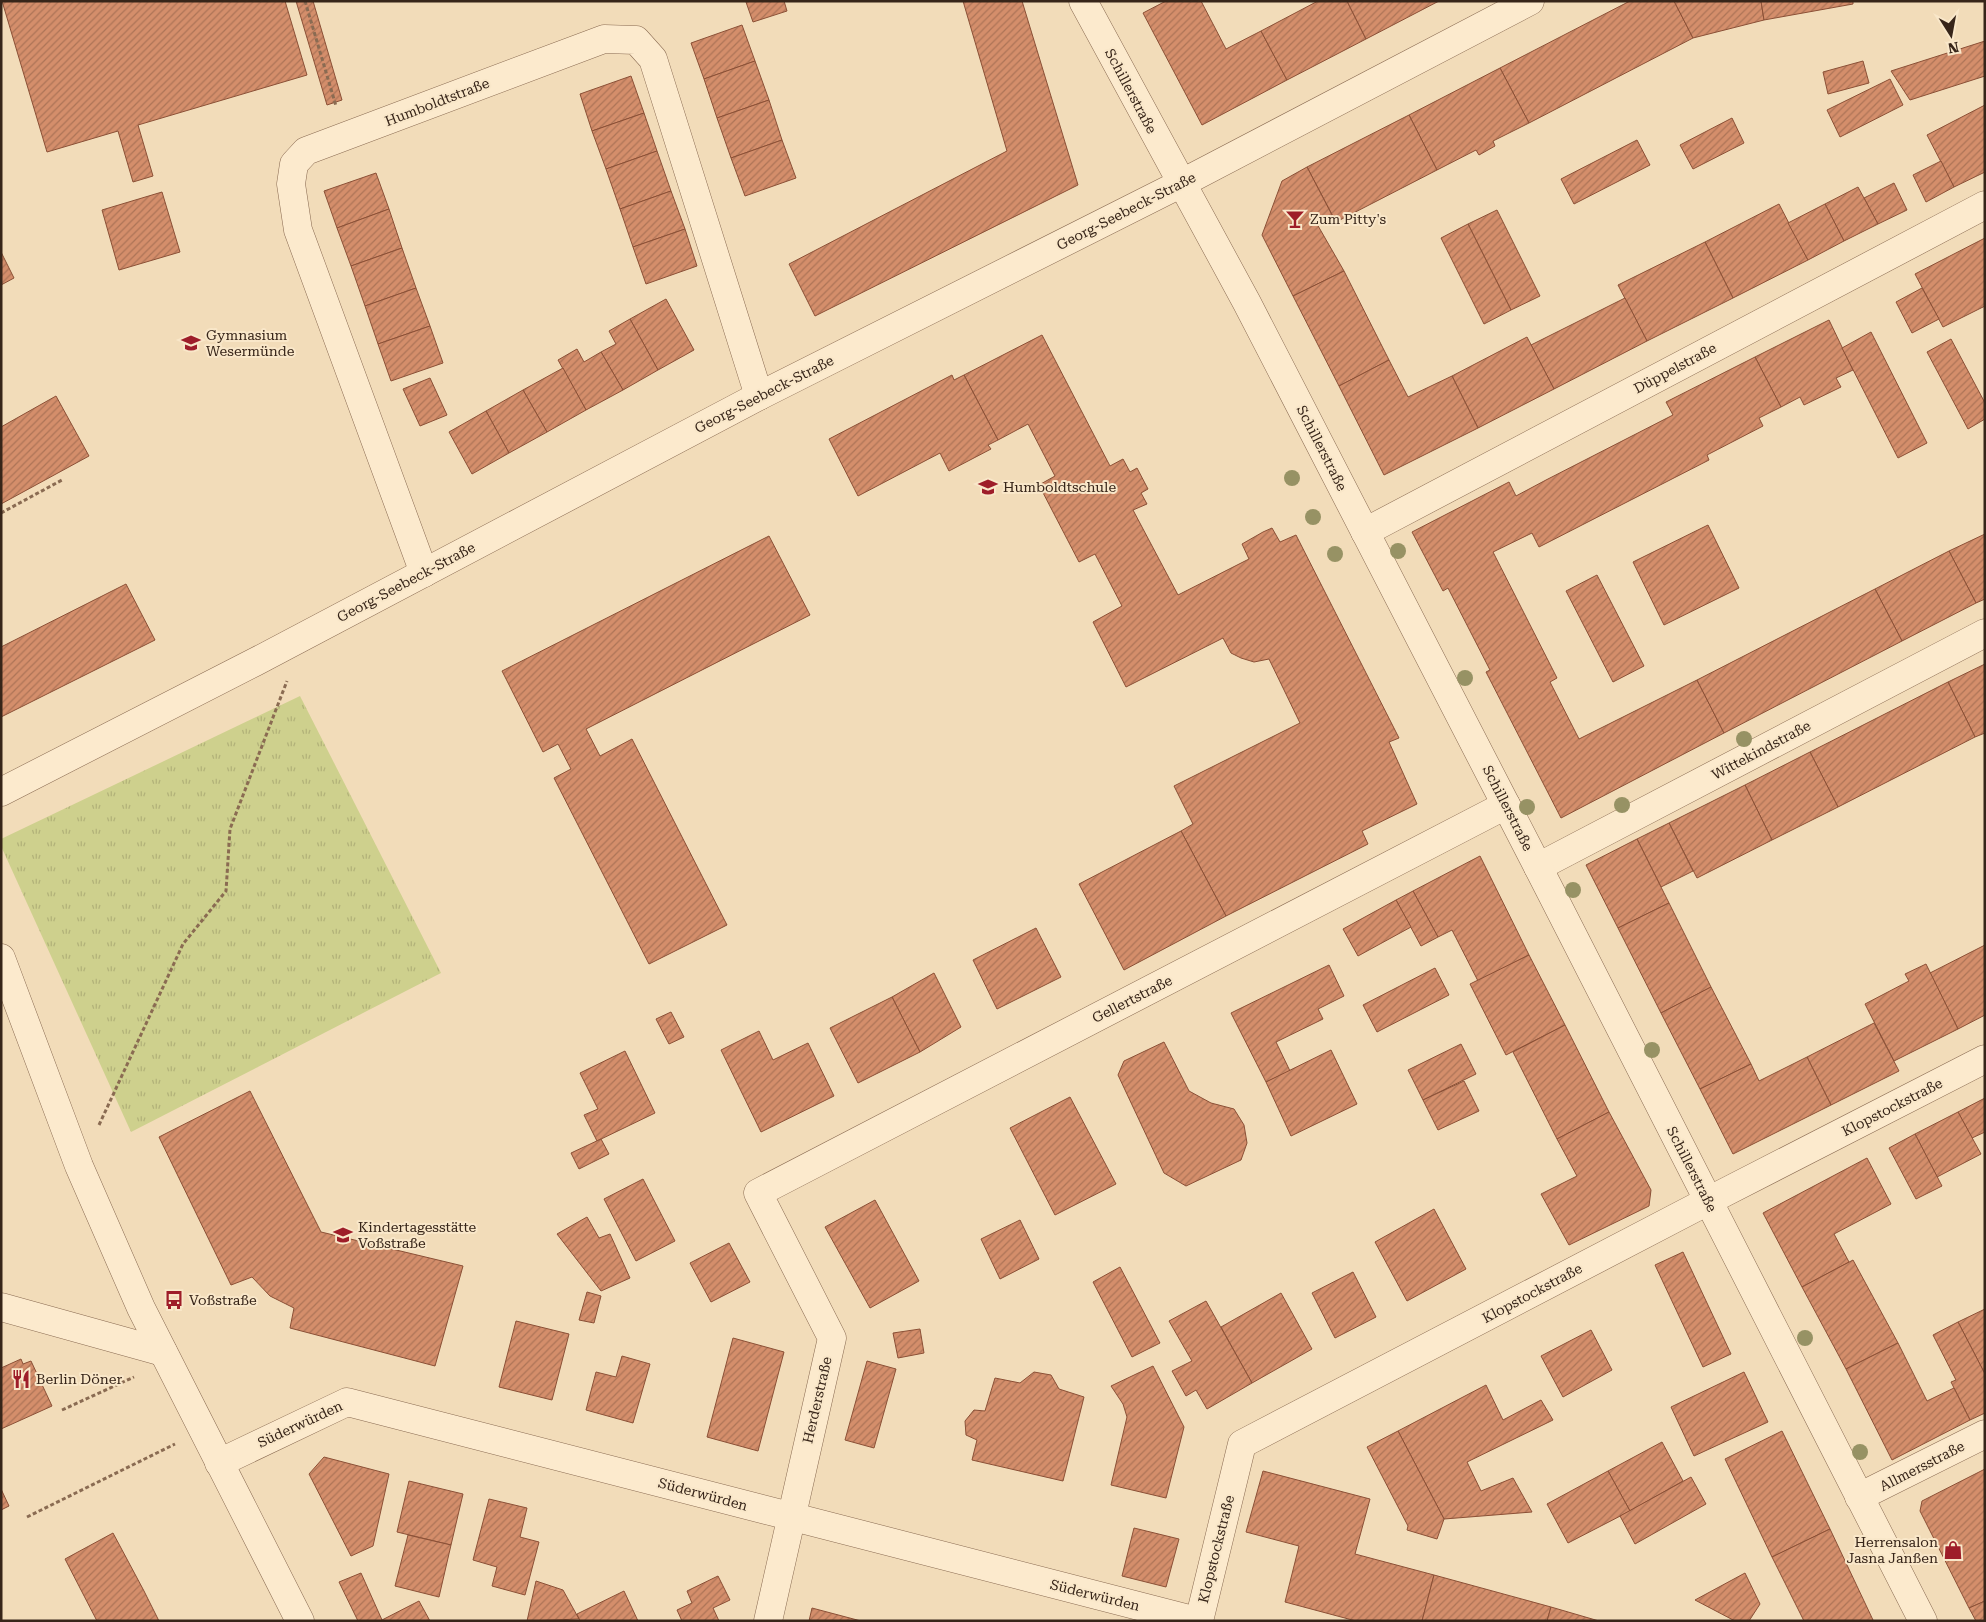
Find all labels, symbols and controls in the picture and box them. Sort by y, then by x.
north arrow [1926,10,1976,60]
text: N [1946,39,1960,57]
street label: Schillerstraße [1102,46,1160,136]
street label: Humboldtstraße [383,75,492,129]
street label: Georg-Seebeck-Straße [1054,169,1198,253]
bar icon: Zum Pitty's [1284,208,1306,230]
place label: Zum Pitty's [1310,211,1387,227]
place label: Gymnasium Wesermünde [206,327,295,359]
school or university icon: Gymnasium Wesermünde [180,332,202,354]
street label: Düppelstraße [1631,339,1719,396]
street label: Georg-Seebeck-Straße [692,352,836,436]
street label: Schillerstraße [1294,403,1351,494]
school or university icon: Humboldtschule [977,476,999,498]
place label: Humboldtschule [1003,479,1116,495]
street label: Georg-Seebeck-Straße [334,539,478,625]
street label: Wittekindstraße [1709,717,1813,783]
street label: Schillerstraße [1480,763,1537,854]
street label: Gellertstraße [1089,972,1175,1026]
street label: Klopstockstraße [1839,1075,1945,1139]
street label: Schillerstraße [1664,1124,1721,1215]
place label: Kindertagesstätte Voßstraße [358,1219,477,1251]
school or university icon: Kindertagesstätte Voßstraße [332,1224,354,1246]
street label: Klopstockstraße [1479,1260,1585,1326]
bus stop icon: Voßstraße [163,1289,185,1311]
place label: Voßstraße [189,1292,257,1308]
street label: Herderstraße [799,1355,835,1445]
restaurant icon: Berlin Döner [10,1368,32,1390]
place label: Berlin Döner [36,1371,122,1387]
street label: Süderwürden [255,1397,345,1451]
street label: Allmersstraße [1877,1438,1967,1494]
street label: Süderwürden [657,1474,749,1514]
street label: Klopstockstraße [1195,1493,1237,1605]
place label: Herrensalon Jasna Janßen [1846,1534,1938,1566]
shop icon: Herrensalon Jasna Janßen [1942,1539,1964,1561]
street label: Süderwürden [1048,1576,1142,1614]

